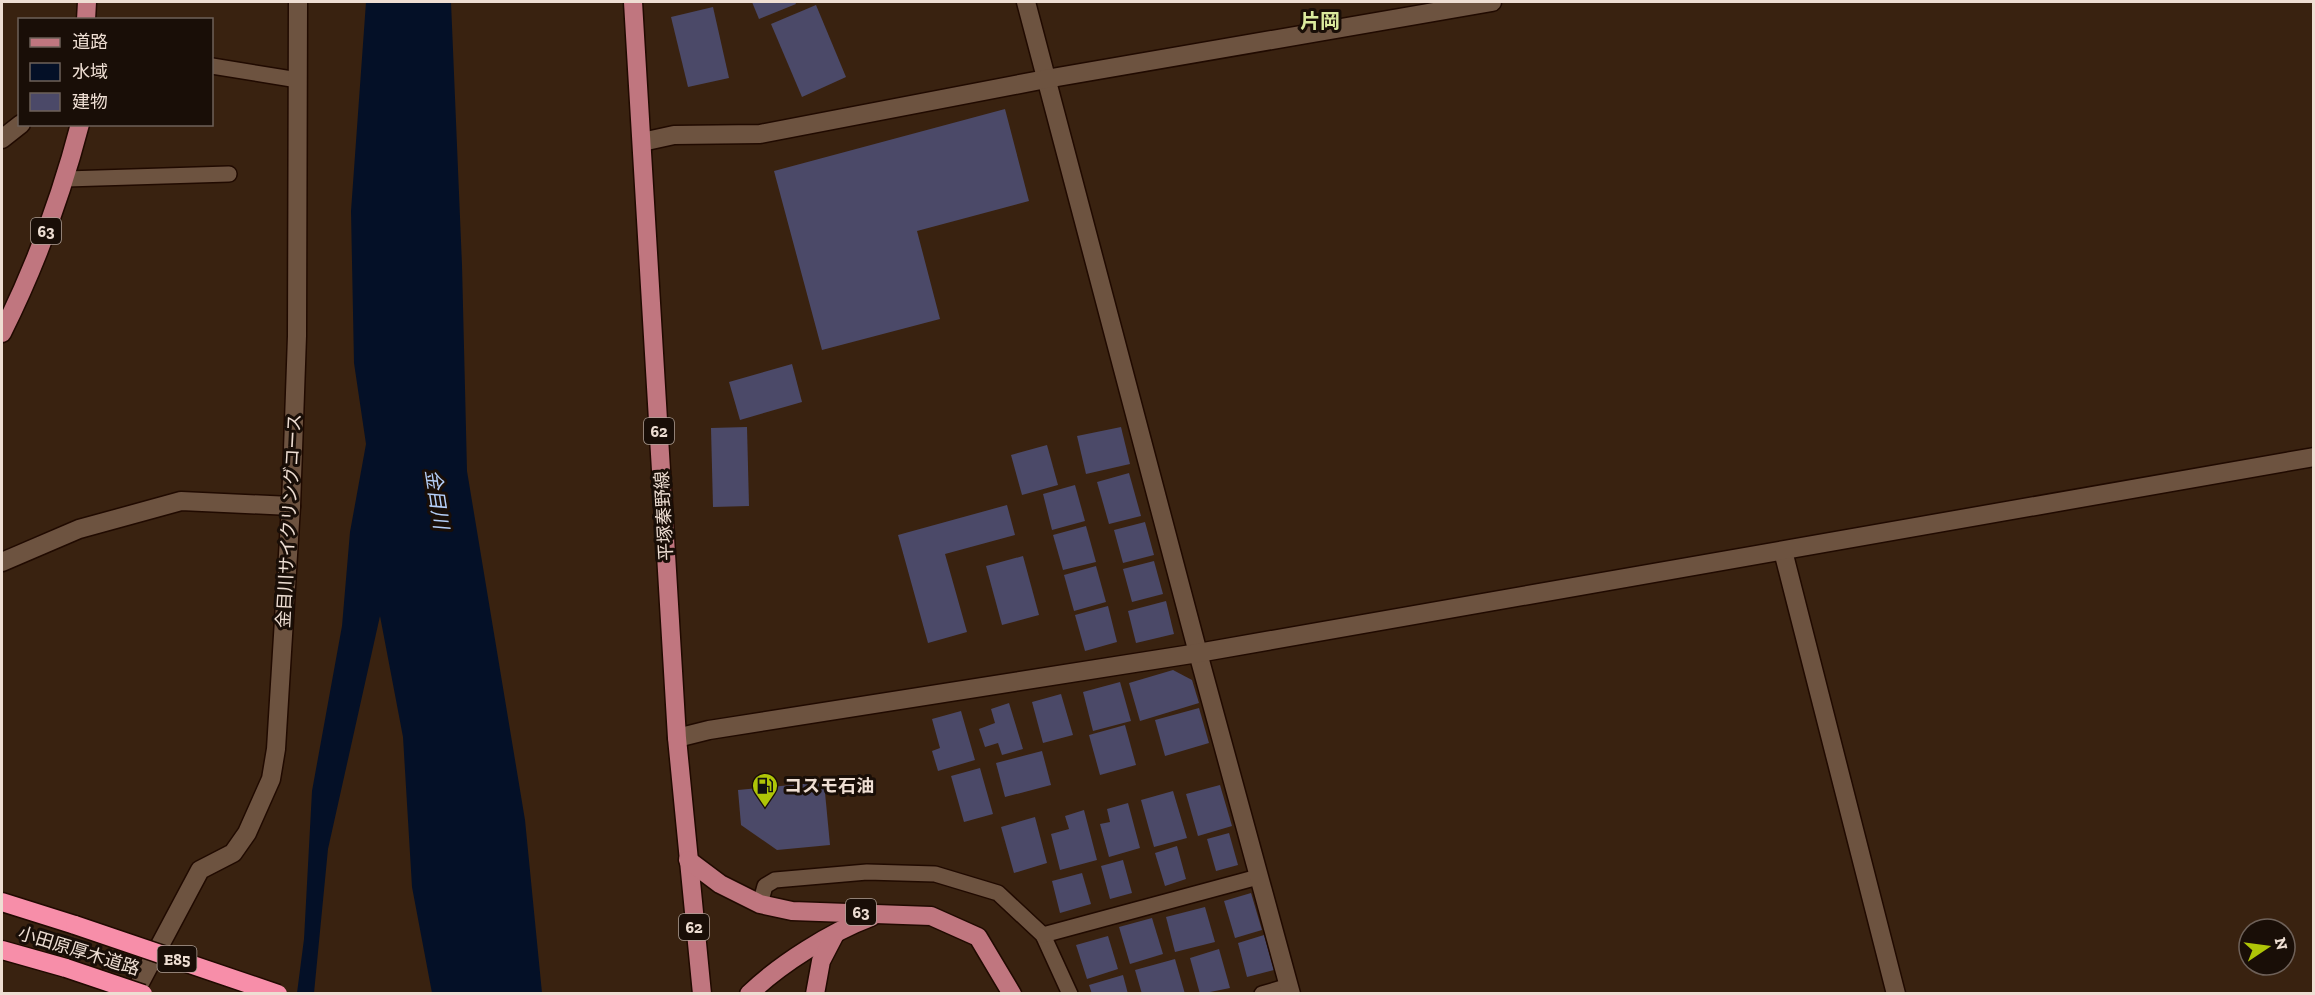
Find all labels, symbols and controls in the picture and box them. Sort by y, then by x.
district label: 片岡 [1300,9,1340,33]
legend [18,18,213,126]
text: 道路 [72,31,108,53]
text: 水域 [72,61,108,83]
text: 建物 [72,91,108,113]
road number: 63 [31,218,61,244]
street label: 金目川サイクリングコース [272,413,306,629]
road number: 62 [644,418,674,444]
water label: 金目川 [420,467,454,532]
street label: 平塚秦野線 [651,470,677,562]
fuel station icon: コスモ石油 [750,771,780,809]
place label: コスモ石油 [784,775,874,797]
road number: 63 [846,899,876,925]
road number: 62 [679,914,709,940]
north arrow [2237,917,2297,977]
street label: 小田原厚木道路 [16,922,142,980]
text: N [2271,936,2292,952]
road number: E85 [158,946,196,972]

